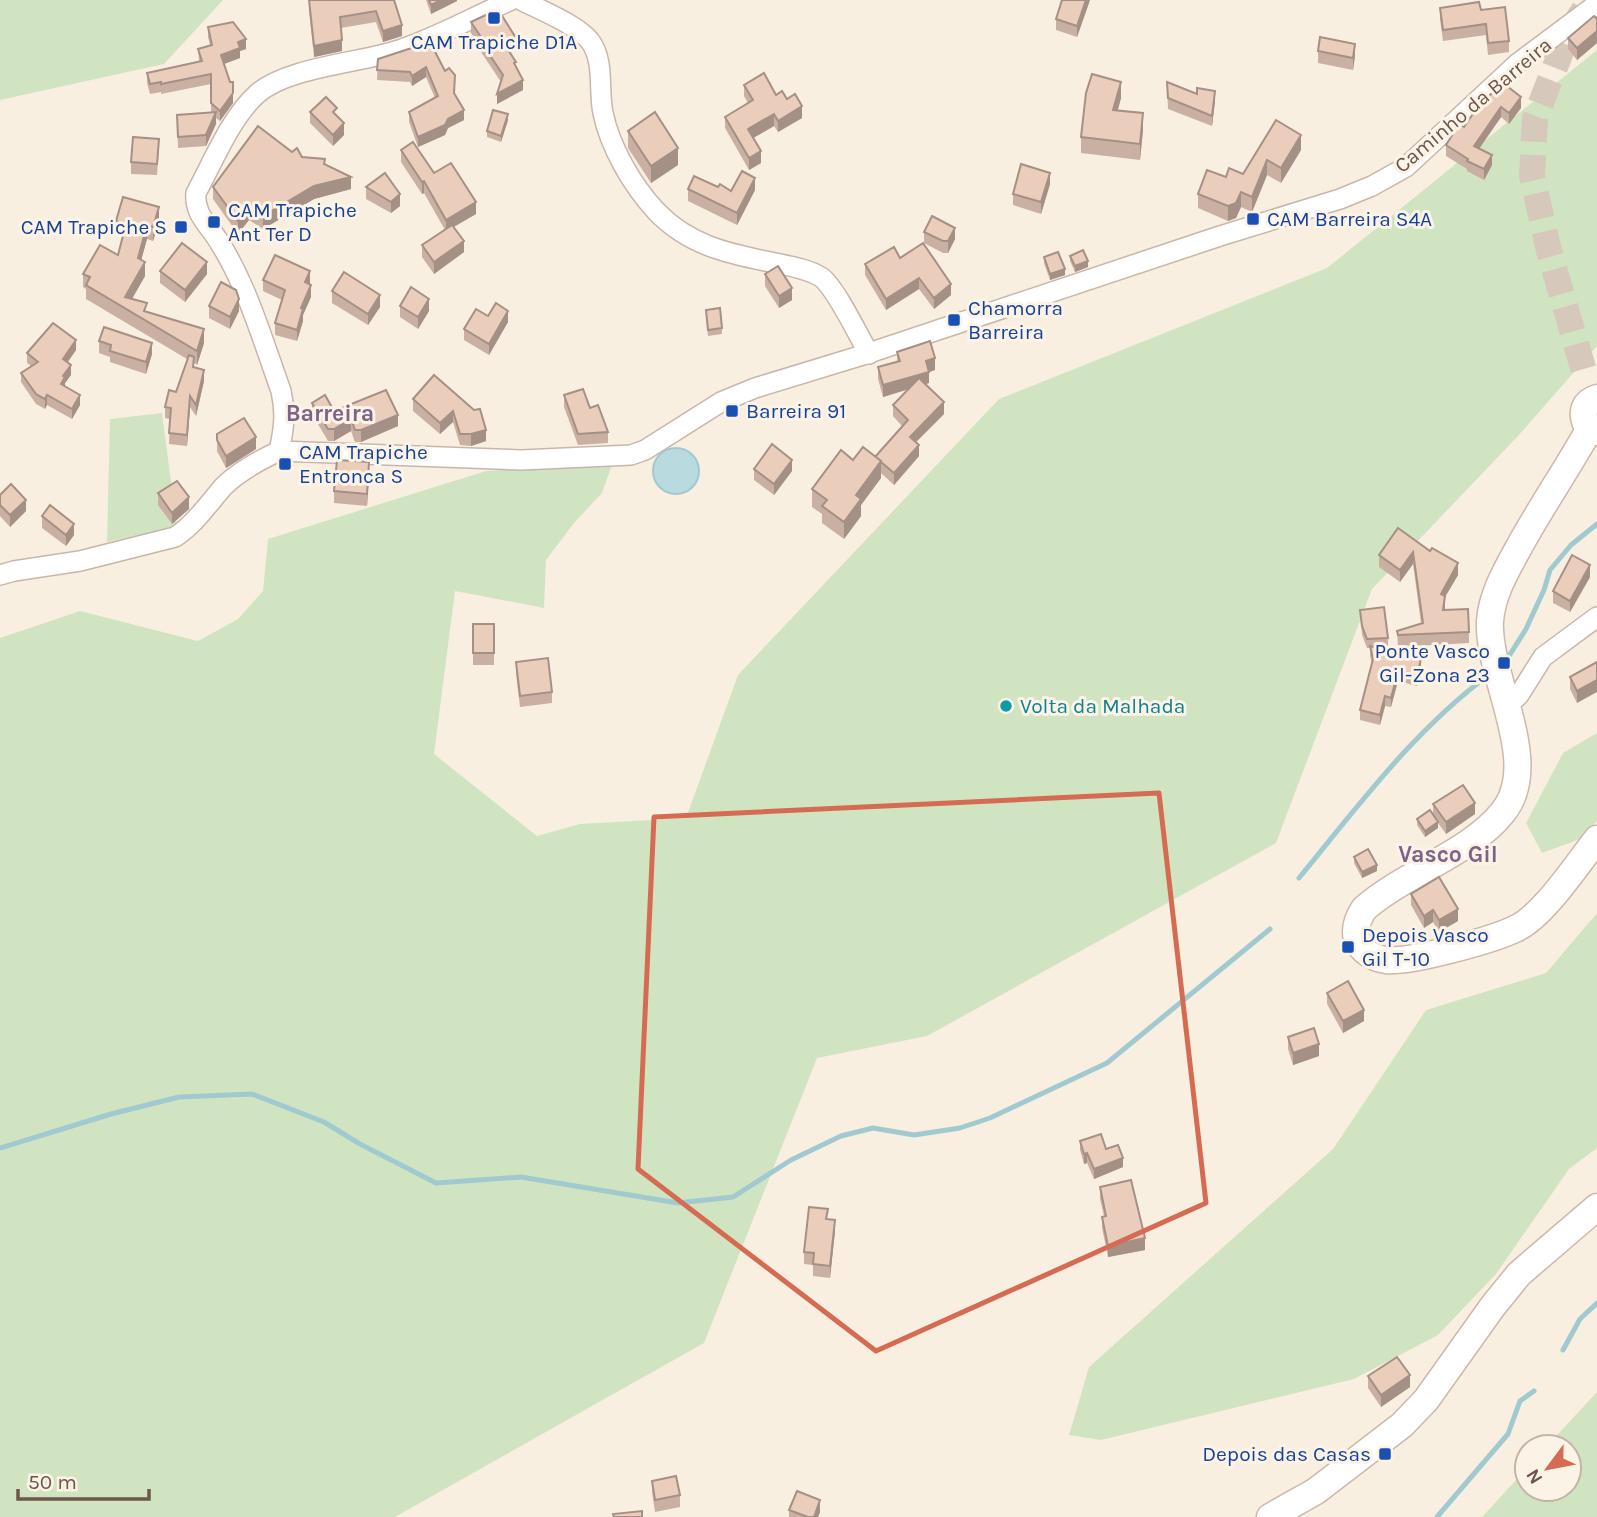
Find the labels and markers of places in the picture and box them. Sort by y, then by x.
marker: CAM Trapiche D1A [486,10,502,26]
place label: CAM Trapiche D1A [411,30,577,54]
place label: CAM Trapiche Ant Ter D [228,198,357,246]
place label: CAM Barreira S4A [1267,207,1432,231]
marker: CAM Barreira S4A [1245,211,1261,227]
marker: CAM Trapiche Ant Ter D [206,214,222,230]
place label: CAM Trapiche S [21,215,167,239]
marker: CAM Trapiche S [173,219,189,235]
place label: Chamorra Barreira [968,296,1063,344]
marker: Chamorra Barreira [946,312,962,328]
place label: Barreira 91 [746,399,846,423]
marker: Barreira 91 [724,403,740,419]
place label: CAM Trapiche Entronca S [299,440,428,488]
marker: CAM Trapiche Entronca S [277,456,293,472]
place label: Ponte Vasco Gil-Zona 23 [1375,639,1490,687]
marker: Ponte Vasco Gil-Zona 23 [1496,655,1512,671]
place label: Volta da Malhada [1020,694,1185,718]
marker: Volta da Malhada [998,698,1014,714]
place label: Depois Vasco Gil T-10 [1362,923,1489,971]
marker: Depois Vasco Gil T-10 [1340,939,1356,955]
place label: Depois das Casas [1202,1442,1371,1466]
marker: Depois das Casas [1377,1446,1393,1462]

